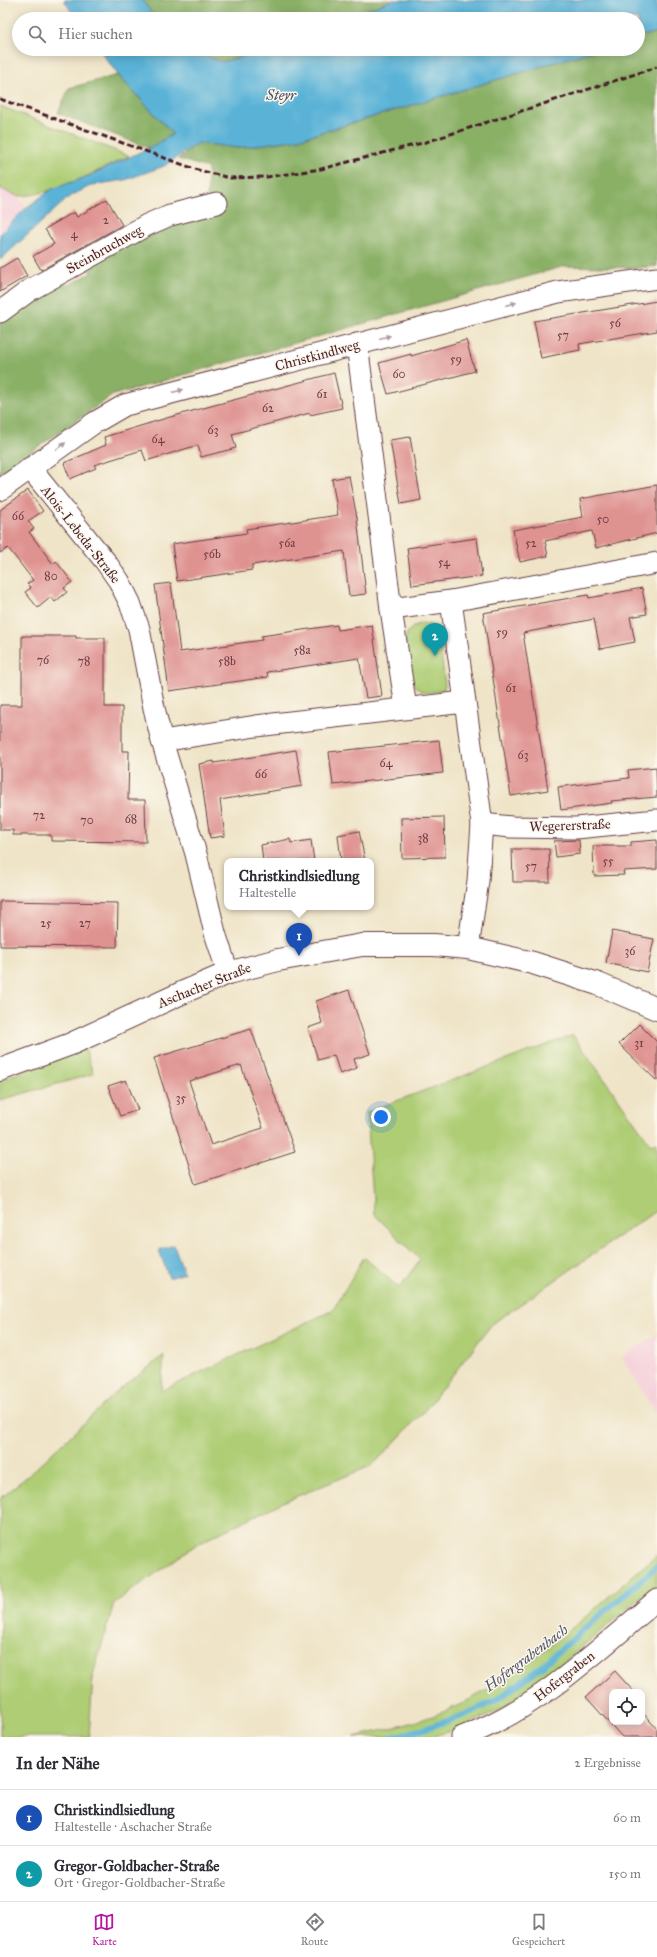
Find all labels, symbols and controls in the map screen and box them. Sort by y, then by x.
search box [12,12,645,56]
icon: search [26,23,48,45]
text: Hier suchen [58,25,133,43]
water label: Steyr [265,86,297,104]
house number: 2 [103,213,109,227]
street label: Steinbruchweg [63,221,146,277]
house number: 4 [71,227,78,241]
one-way arrow [504,301,517,307]
house number: 56 [609,316,622,330]
house number: 57 [557,328,569,342]
one-way arrow [378,333,391,339]
street label: Christkindlweg [273,336,362,375]
house number: 59 [450,352,462,366]
house number: 60 [392,367,406,381]
house number: 61 [317,387,328,401]
one-way arrow [172,388,184,394]
house number: 62 [262,401,274,415]
house number: 63 [208,423,219,437]
house number: 64 [152,432,165,446]
one-way arrow [56,442,67,450]
street label: Alois-Lebeda-Straße [36,481,124,587]
house number: 66 [12,509,25,523]
house number: 50 [597,512,609,526]
house number: 56a [279,536,296,550]
house number: 52 [525,536,537,550]
house number: 56b [203,547,221,561]
house number: 54 [438,555,450,569]
house number: 80 [44,569,58,583]
pin: 2 [422,623,448,656]
house number: 59 [496,625,508,639]
house number: 58a [293,643,311,657]
house number: 76 [37,653,50,667]
house number: 78 [78,654,90,668]
house number: 58b [218,654,236,668]
house number: 61 [506,681,517,695]
house number: 63 [518,748,529,762]
house number: 64 [380,756,393,770]
house number: 66 [255,767,268,781]
house number: 72 [33,808,45,822]
house number: 68 [125,812,137,826]
house number: 70 [80,813,94,827]
street label: Wegererstraße [529,816,611,835]
house number: 38 [417,831,429,845]
house number: 55 [602,854,614,868]
popup [224,858,374,910]
house number: 57 [525,859,537,873]
text: Christkindlsiedlung [239,867,359,885]
text: Haltestelle [239,885,296,901]
house number: 25 [40,916,52,930]
house number: 27 [79,916,91,930]
pin: 1 [286,923,312,956]
house number: 36 [625,944,636,958]
street label: Aschacher Straße [154,959,253,1012]
house number: 31 [634,1036,644,1050]
house number: 35 [176,1091,187,1105]
your location [371,1107,391,1127]
water label: Hofergrabenbach [481,1621,571,1695]
street label: Hofergraben [530,1647,598,1705]
map controls [609,1689,645,1725]
button: locate [609,1689,645,1725]
text: In der Nähe [16,1753,100,1774]
text: 2 Ergebnisse [574,1755,641,1771]
text: Christkindlsiedlung [54,1801,174,1819]
text: 1 [26,1810,32,1826]
text: 60 m [613,1810,641,1826]
text: Haltestelle · Aschacher Straße [54,1819,212,1835]
text: Gregor-Goldbacher-Straße [54,1857,219,1875]
text: 2 [26,1866,32,1882]
text: 150 m [609,1866,641,1882]
text: Ort · Gregor-Goldbacher-Straße [54,1875,225,1891]
tab: Karte [92,1911,117,1948]
tab: Route [301,1911,328,1948]
tab: Gespeichert [512,1911,565,1948]

